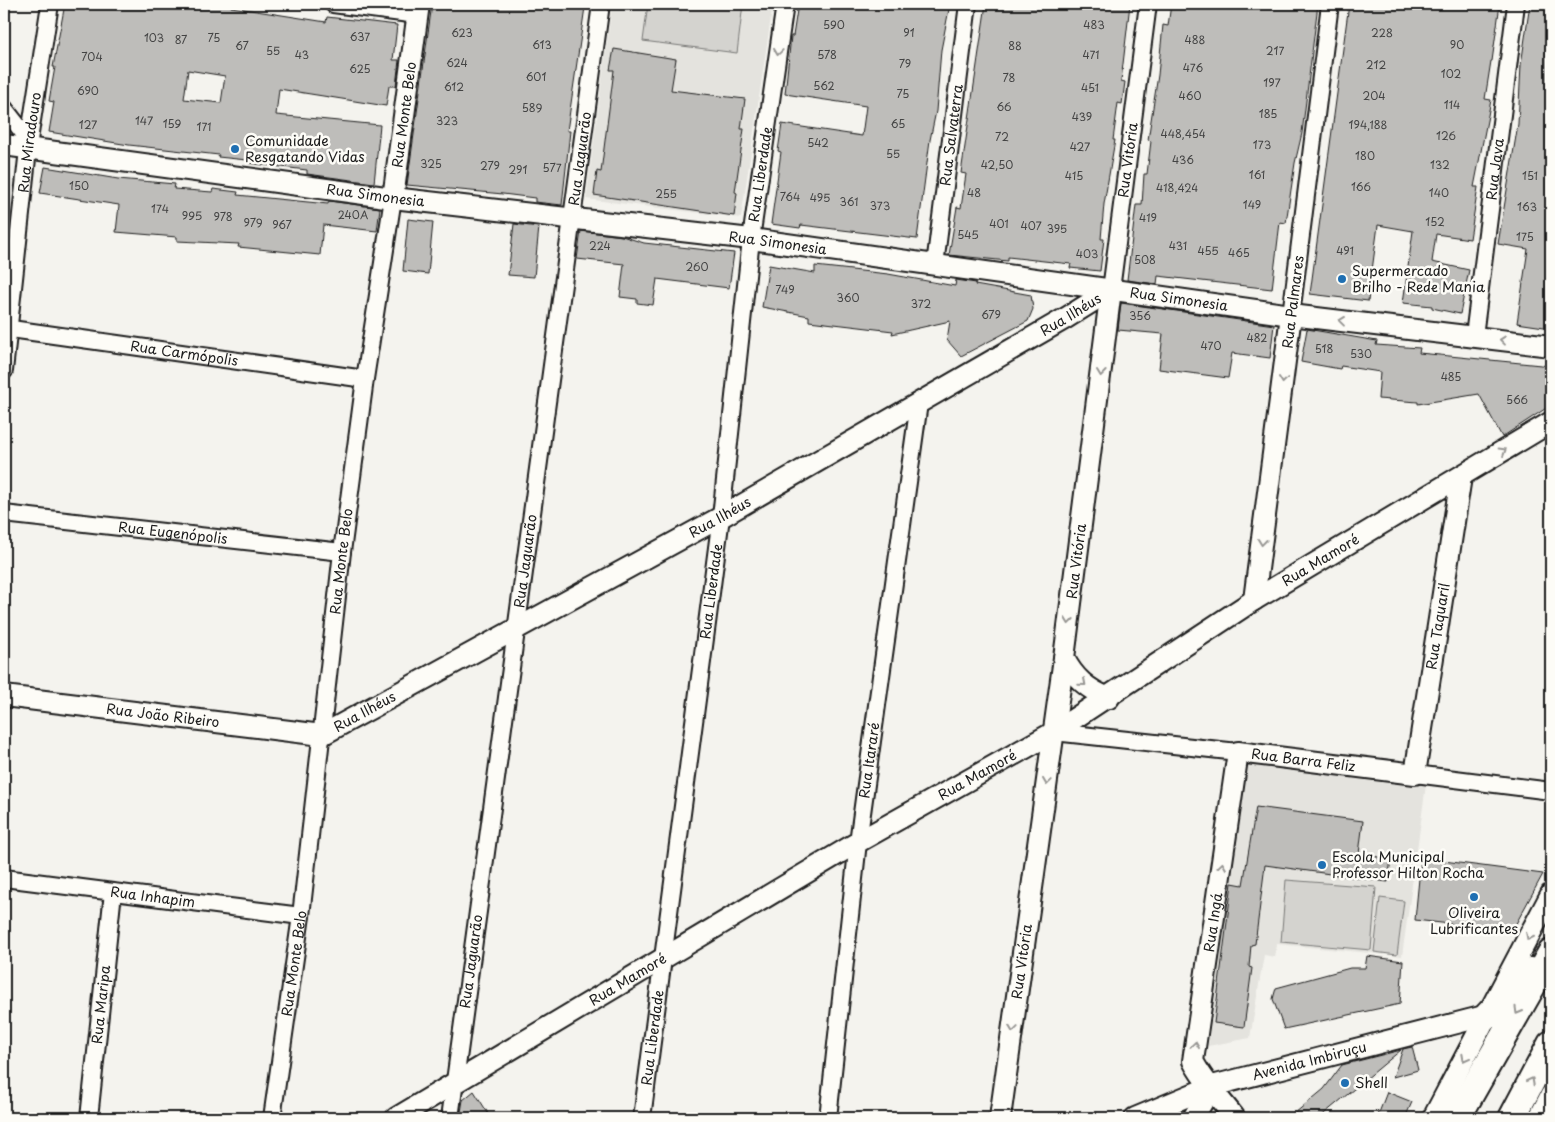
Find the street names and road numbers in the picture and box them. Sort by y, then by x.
street label: Rua Monte Belo [386,60,421,169]
street label: Rua Salvaterra [934,83,968,187]
street label: Rua Miradouro [12,90,46,194]
street label: Rua Jaguarão [563,110,596,207]
street label: Rua Vitória [1112,121,1143,199]
street label: Rua Liberdade [743,125,777,223]
street label: Rua Java [1480,137,1509,201]
street label: Rua Simonesia [325,178,426,212]
street label: Rua Simonesia [728,226,829,260]
street label: Rua Palmares [1276,254,1309,350]
street label: Rua Simonesia [1128,281,1230,316]
street label: Rua Ilhéus [1036,288,1105,341]
street label: Rua Carmópolis [129,335,240,371]
street label: Rua Ilhéus [685,491,755,543]
street label: Rua Monte Belo [324,507,358,615]
street label: Rua Jaguarão [508,513,542,609]
street label: Rua Eugenópolis [117,516,229,549]
street label: Rua Vitória [1061,522,1091,600]
street label: Rua Mamoré [1277,528,1363,591]
street label: Rua Liberdade [694,543,727,640]
street label: Rua Taquaril [1420,581,1454,671]
street label: Rua Ilhéus [329,686,399,737]
street label: Rua João Ribeiro [105,698,221,732]
street label: Rua Itararé [853,721,885,800]
street label: Rua Barra Feliz [1250,743,1357,777]
street label: Rua Mamoré [934,744,1020,805]
street label: Rua Inhapim [109,881,196,912]
street label: Rua Ingá [1198,891,1227,953]
street label: Rua Monte Belo [276,909,312,1018]
street label: Rua Jaguarão [454,913,488,1010]
street label: Rua Vitória [1006,922,1037,1000]
street label: Rua Mamoré [585,948,670,1010]
street label: Rua Maripa [86,964,115,1045]
street label: Rua Liberdade [635,989,669,1087]
street label: Avenida Imbiruçu [1250,1036,1369,1085]

